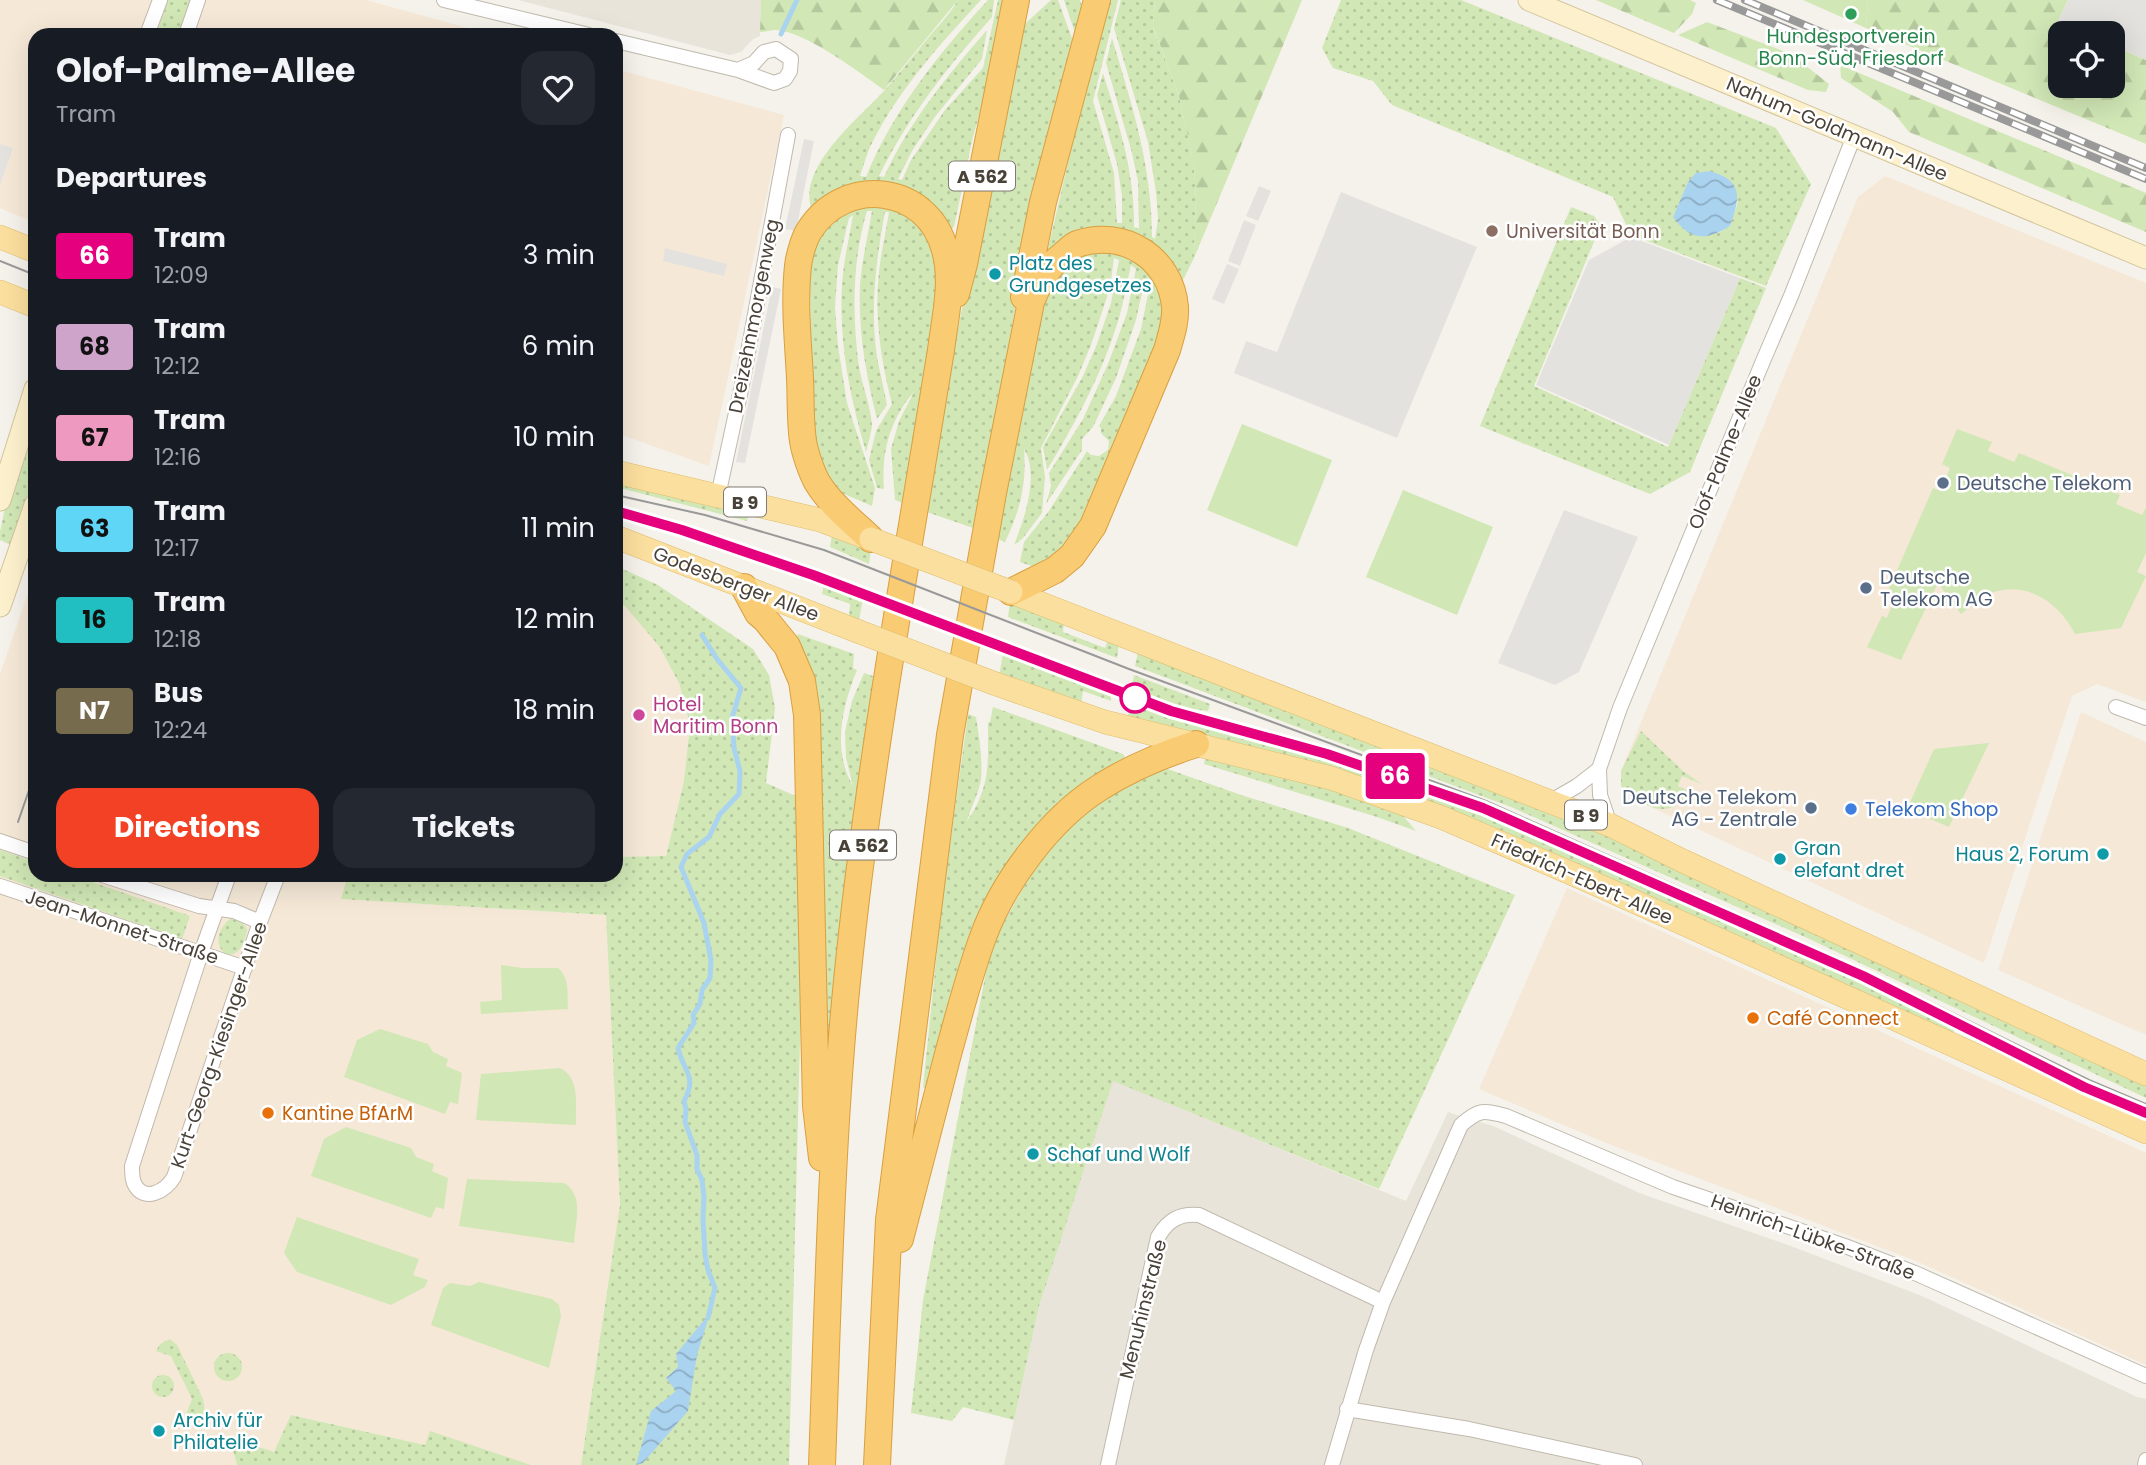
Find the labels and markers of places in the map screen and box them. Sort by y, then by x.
marker: Hundesportverein Bonn-Süd, Friesdorf [1843,6,1859,22]
place label: Hundesportverein Bonn-Süd, Friesdorf [1759,23,1943,72]
place label: Universität Bonn [1506,218,1660,245]
marker: Universität Bonn [1484,223,1500,239]
place label: Platz des Grundgesetzes [1009,250,1152,299]
marker: Platz des Grundgesetzes [987,266,1003,282]
place label: Deutsche Telekom [1957,470,2132,497]
marker: Deutsche Telekom [1935,475,1951,491]
place label: Deutsche Telekom AG [1880,564,1993,613]
marker: Deutsche Telekom AG [1858,580,1874,596]
unlabelled marker [1120,683,1150,713]
place label: Hotel Maritim Bonn [653,691,778,740]
marker: Hotel Maritim Bonn [631,707,647,723]
place label: Deutsche Telekom AG - Zentrale [1622,784,1797,833]
place label: Telekom Shop [1865,796,1999,823]
marker: Deutsche Telekom AG - Zentrale [1803,800,1819,816]
marker: Telekom Shop [1843,801,1859,817]
place label: Gran elefant dret [1794,835,1904,884]
place label: Haus 2, Forum [1956,841,2089,868]
marker: Haus 2, Forum [2095,846,2111,862]
marker: Gran elefant dret [1772,851,1788,867]
place label: Café Connect [1767,1005,1899,1032]
marker: Café Connect [1745,1010,1761,1026]
place label: Kantine BfArM [282,1100,413,1127]
marker: Kantine BfArM [260,1105,276,1121]
place label: Schaf und Wolf [1047,1141,1190,1168]
marker: Schaf und Wolf [1025,1146,1041,1162]
place label: Archiv für Philatelie [173,1407,263,1456]
marker: Archiv für Philatelie [151,1423,167,1439]

